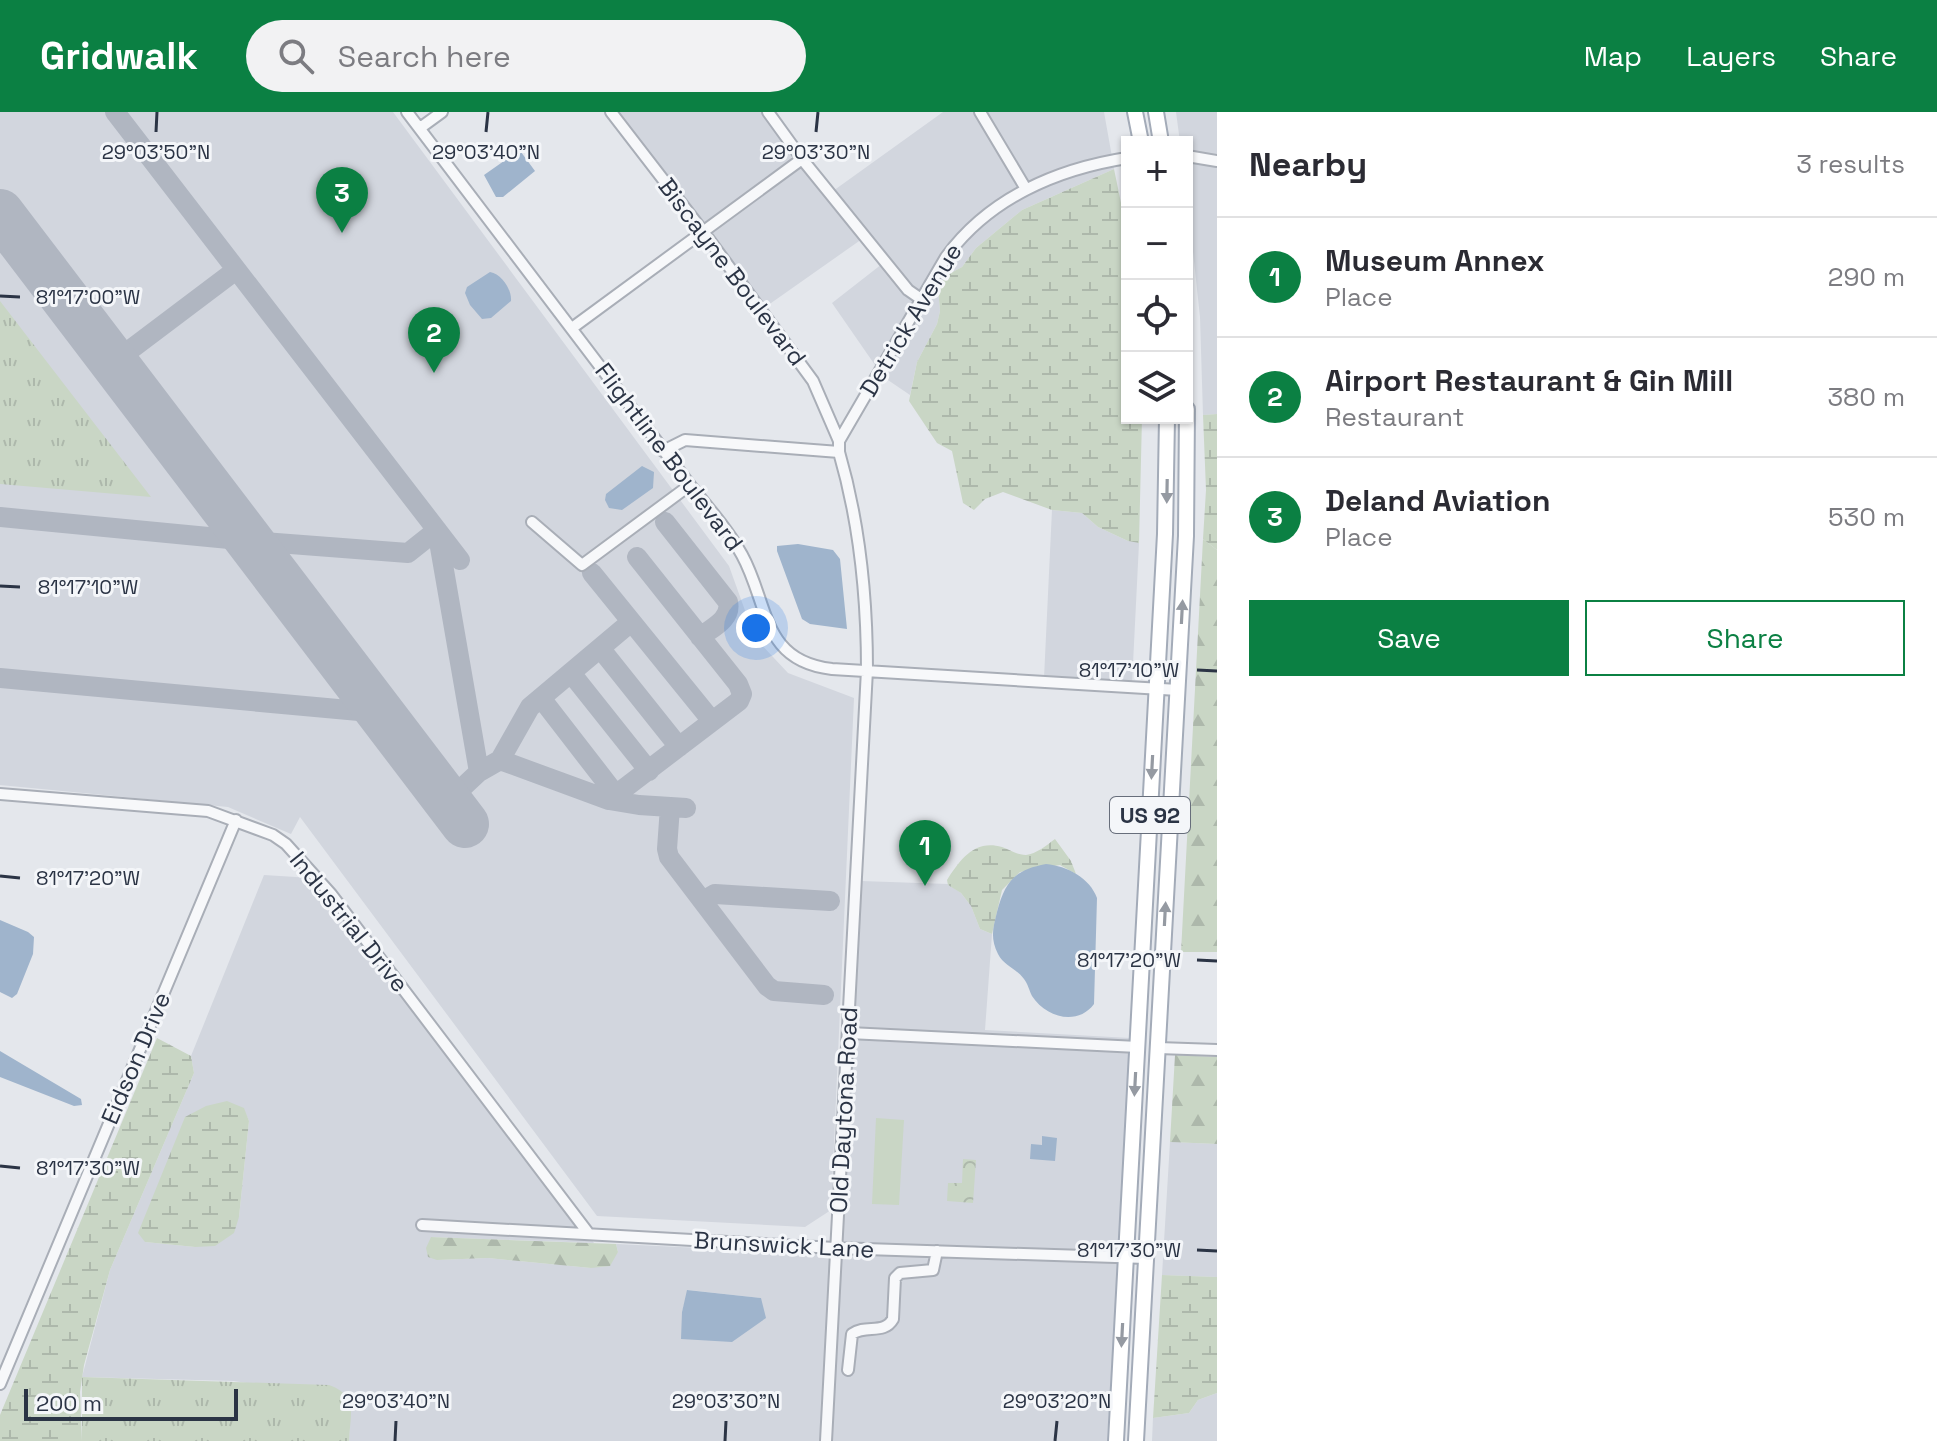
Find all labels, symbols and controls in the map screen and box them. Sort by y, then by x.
search box [246,20,806,92]
text: Gridwalk [40,32,198,80]
icon: search [274,34,318,78]
text: Search here [338,37,511,76]
text: Map [1584,38,1642,74]
text: Layers [1686,38,1776,74]
text: Share [1820,38,1897,74]
map controls [1121,136,1193,424]
button: + [1121,136,1193,208]
text: 29°03'50"N [102,139,210,165]
text: 29°03'40"N [432,139,540,165]
text: 29°03'30"N [762,139,870,165]
text: Nearby [1249,143,1367,186]
text: 3 results [1796,147,1905,181]
pin: 3 [316,167,368,233]
street label: Biscayne Boulevard [652,172,813,372]
button: − [1121,208,1193,280]
street label: Detrick Avenue [853,237,969,402]
text: Museum Annex [1325,241,1544,280]
text: 1 [1269,260,1281,294]
text: 290 m [1828,260,1905,294]
button: locate [1121,280,1193,352]
text: Place [1325,280,1393,314]
text: 81°17'00"W [36,284,140,310]
pin: 2 [408,307,460,373]
button: layers [1121,352,1193,424]
street label: Flightline Boulevard [588,356,750,557]
text: Airport Restaurant & Gin Mill [1325,361,1733,400]
text: 2 [1267,380,1283,414]
text: 380 m [1827,380,1905,414]
text: Restaurant [1325,400,1464,434]
one-way arrow [1160,479,1173,504]
text: Deland Aviation [1325,481,1550,520]
text: 3 [1267,500,1283,534]
text: 530 m [1828,500,1905,534]
text: Place [1325,520,1393,554]
text: 81°17'10"W [38,574,138,600]
one-way arrow [1176,599,1189,624]
button: Save [1249,600,1569,676]
button: Share [1585,600,1905,676]
your location [736,608,776,648]
text: 81°17'10"W [1079,657,1179,683]
one-way arrow [1146,755,1159,780]
road number: US 92 [1110,797,1190,833]
pin: 1 [899,820,951,886]
street label: Industrial Drive [283,845,416,998]
text: 81°17'20"W [36,865,140,891]
one-way arrow [1159,901,1172,926]
text: 81°17'20"W [1077,947,1181,973]
street label: Eidson Drive [94,987,177,1129]
street label: Old Daytona Road [823,1006,864,1214]
one-way arrow [1129,1072,1142,1097]
text: 81°17'30"W [36,1155,140,1181]
street label: Brunswick Lane [693,1224,875,1265]
text: 81°17'30"W [1077,1237,1181,1263]
one-way arrow [1115,1323,1128,1348]
scale bar [24,1385,238,1421]
text: 29°03'40"N [342,1388,450,1414]
text: 29°03'30"N [672,1388,780,1414]
text: 29°03'20"N [1003,1388,1111,1414]
text: 200 m [36,1389,102,1417]

